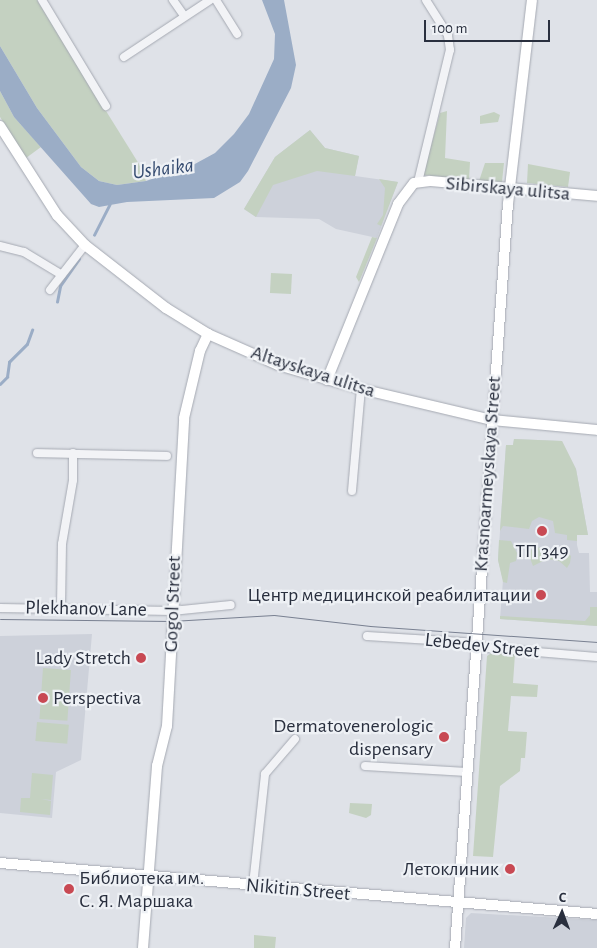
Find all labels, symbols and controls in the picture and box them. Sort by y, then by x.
scale bar [427,10,553,42]
text: 100 m [432,21,467,36]
water label: Ushaika [131,153,195,185]
street label: Sibirskaya ulitsa [445,172,571,206]
street label: Altayskaya ulitsa [248,341,378,403]
street label: Krasnoarmeyskaya Street [469,375,507,573]
marker: ТП 349 [536,525,548,537]
place label: ТП 349 [515,539,569,563]
street label: Gogol Street [159,555,187,653]
place label: Центр медицинской реабилитации [247,583,531,607]
marker: Центр медицинской реабилитации [535,589,547,601]
street label: Plekhanov Lane [25,596,147,622]
street label: Lebedev Street [423,628,541,664]
place label: Lady Stretch [36,646,131,670]
marker: Lady Stretch [135,652,147,664]
place label: Perspectiva [53,686,141,710]
marker: Perspectiva [37,692,49,704]
place label: Dermatovenerologic dispensary [273,714,433,761]
marker: Dermatovenerologic dispensary [437,730,451,744]
place label: Летоклиник [403,857,499,881]
marker: Летоклиник [503,862,517,876]
place label: Библиотека им. С. Я. Маршака [79,866,204,913]
street label: Nikitin Street [245,873,351,907]
marker: Библиотека им. С. Я. Маршака [63,883,75,895]
north arrow [537,888,587,938]
text: С [558,891,567,905]

